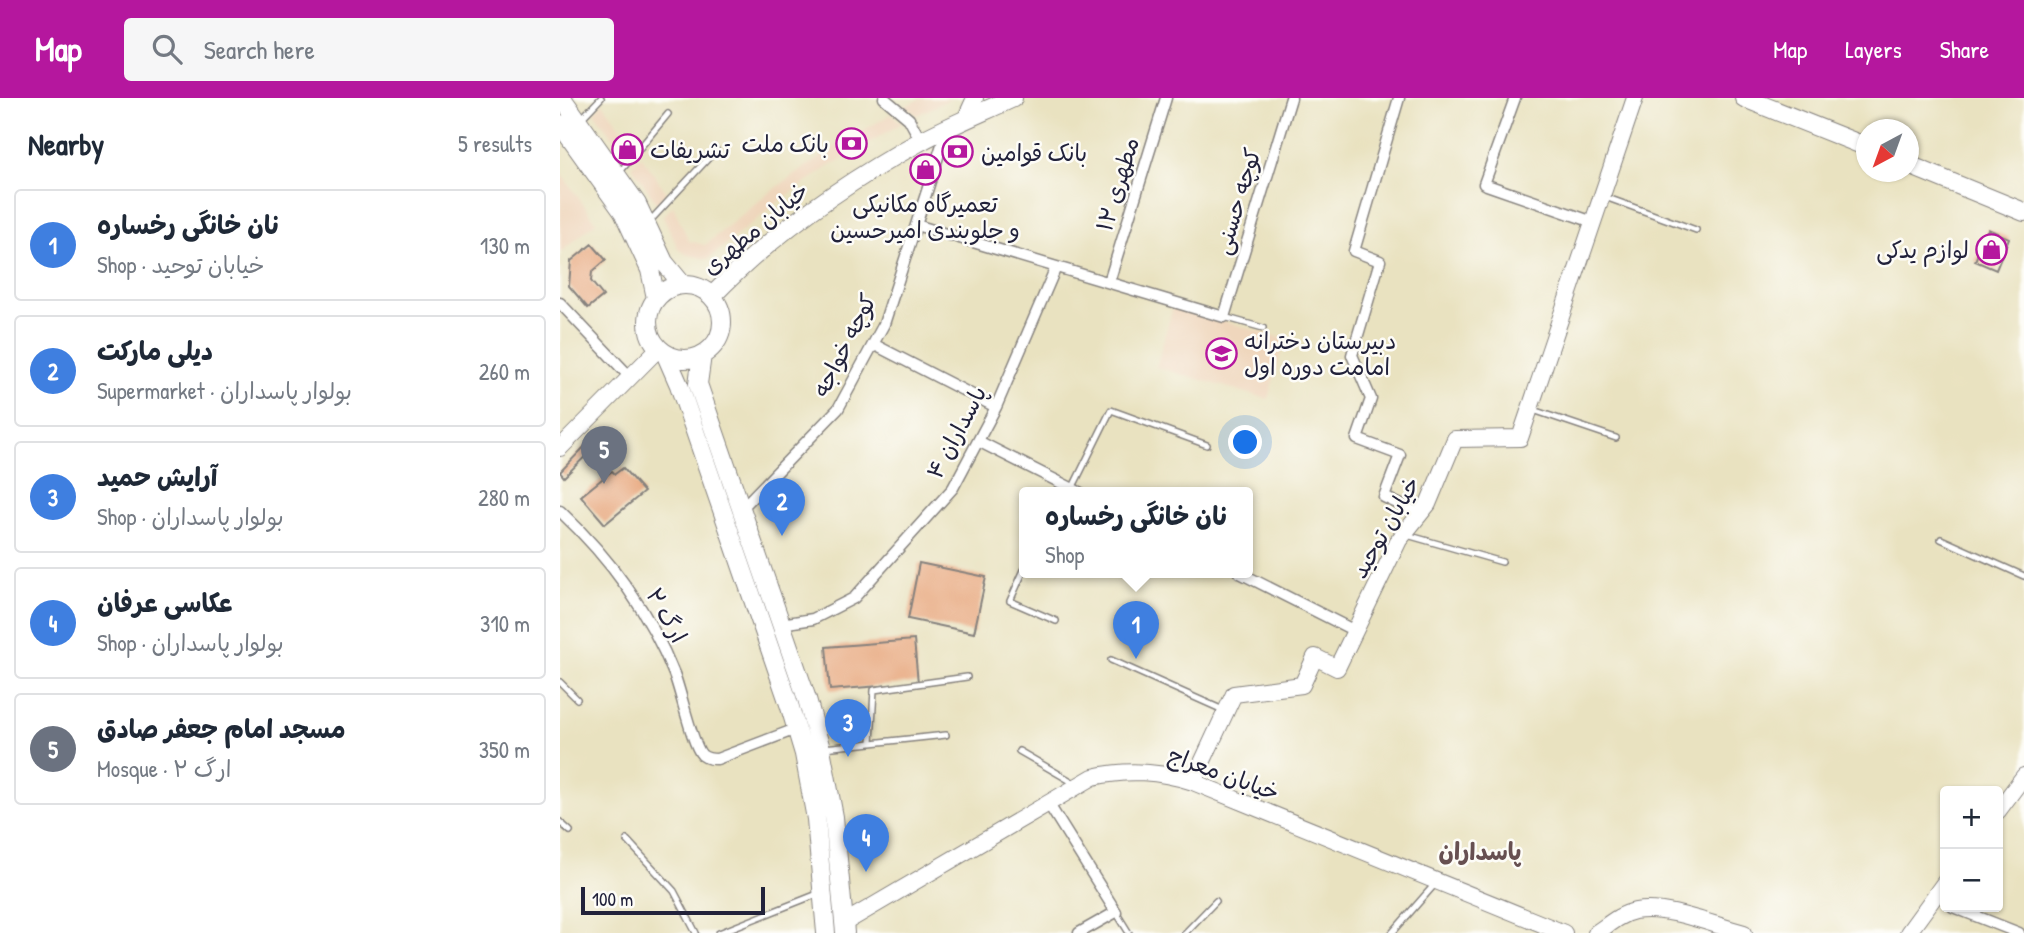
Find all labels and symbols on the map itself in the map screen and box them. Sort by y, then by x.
north arrow [1856,119,1919,182]
bank icon: بانک ملت [835,126,869,160]
place label: بانک ملت [741,128,829,159]
shop icon: تشریفات [610,132,644,166]
street label: مطهری ۱۲ [1088,133,1146,235]
place label: تشریفات [650,134,730,165]
bank icon: بانک قوامین [941,135,975,169]
place label: بانک قوامین [981,137,1087,168]
street label: کوچه حسنی [1206,144,1268,258]
shop icon: تعمیرگاه مکانیکی و جلوبندی امیرحسین [908,152,942,186]
street label: خیابان مطهری [695,174,815,282]
place label: تعمیرگاه مکانیکی و جلوبندی امیرحسین [830,188,1020,245]
shop icon: لوازم یدکی [1975,232,2009,266]
place label: لوازم یدکی [1876,234,1969,267]
street label: کوچه خواجه [805,288,883,402]
place label: دبیرستان دخترانه امامت دوره اول [1244,325,1396,382]
school or university icon: دبیرستان دخترانه امامت دوره اول [1204,336,1238,370]
street label: پاسداران ۴ [919,380,993,484]
your location [1228,425,1262,459]
pin: 5 [581,426,627,484]
street label: خیابان توحید [1343,470,1427,584]
pin: 2 [759,478,805,536]
street label: ارگ ۲ [639,582,695,648]
pin: 1 [1113,601,1159,659]
pin: 3 [825,699,871,757]
street label: خیابان معراج [1164,739,1284,808]
pin: 4 [843,814,889,872]
district label: پاسداران [1438,835,1522,867]
scale bar [581,884,765,916]

